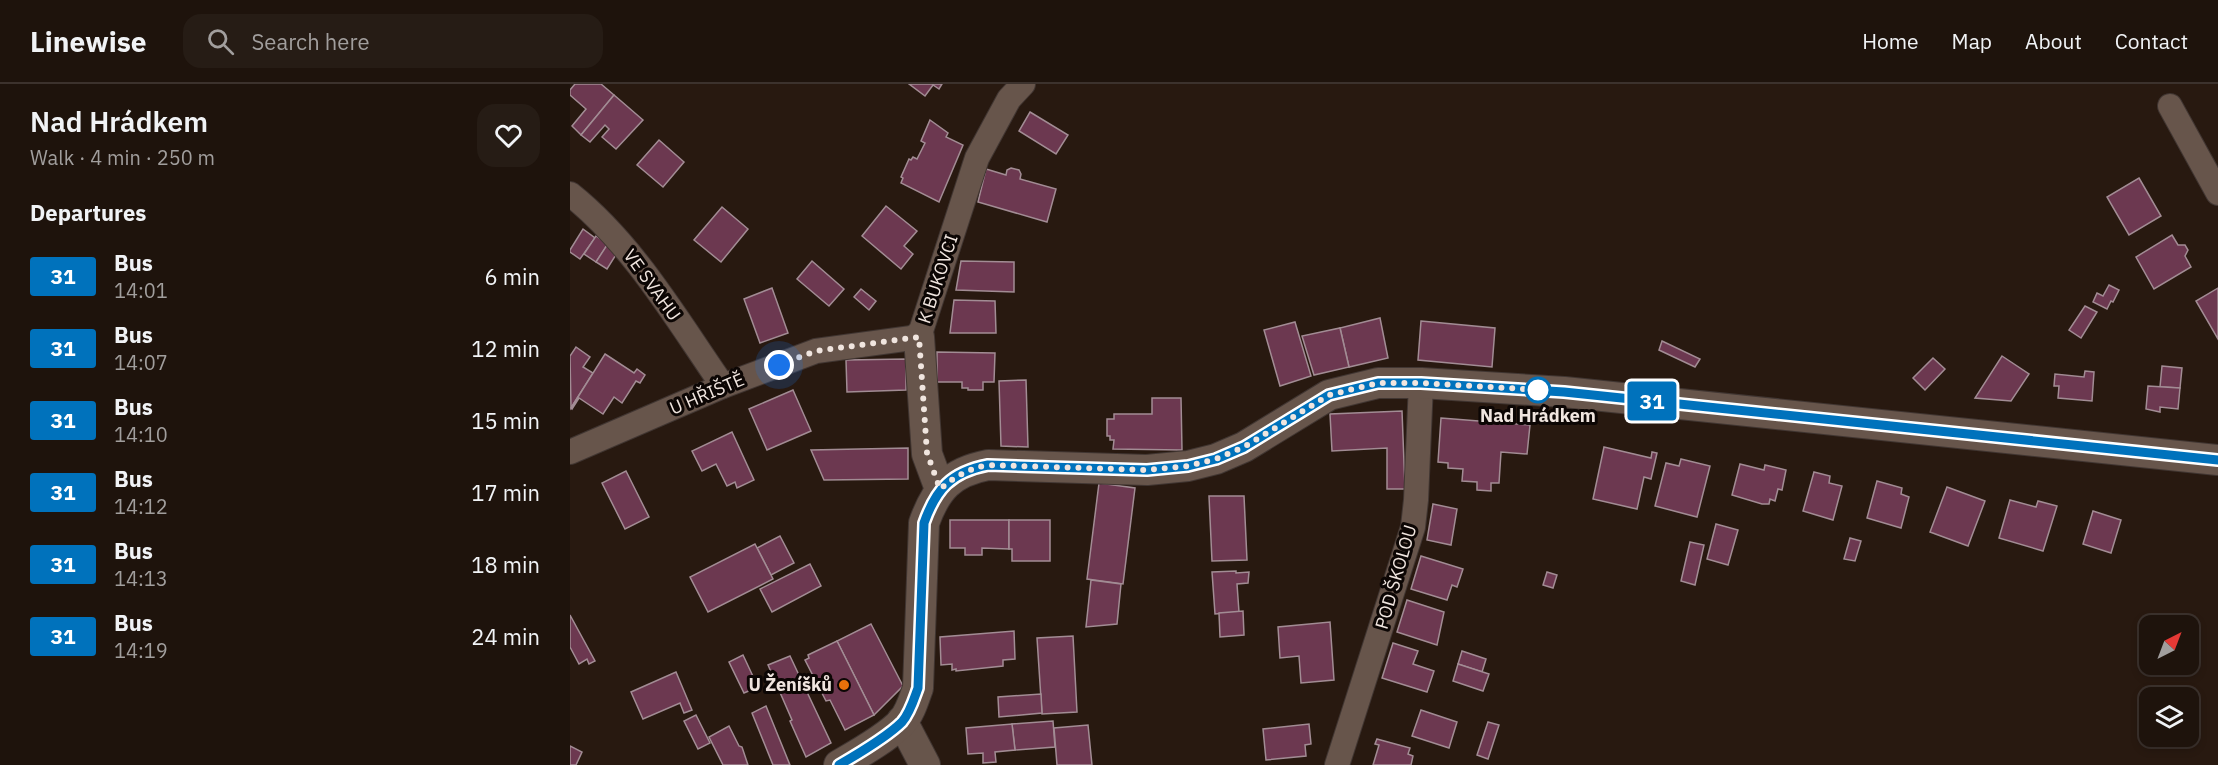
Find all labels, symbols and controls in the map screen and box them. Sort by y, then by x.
search box [183,14,603,68]
text: Linewise [30,23,147,60]
icon: search [204,25,237,58]
text: Search here [252,27,370,56]
text: Home [1862,27,1919,55]
text: Map [1952,27,1992,55]
text: About [2025,27,2082,55]
text: Contact [2115,27,2188,55]
text: Nad Hrádkem [30,103,208,140]
button: heart [477,104,540,167]
text: Walk · 4 min · 250 m [30,144,215,171]
text: Departures [30,198,146,227]
street label: K BUKOVCI [912,231,963,326]
street label: VE SVAHU [619,244,686,325]
text: Bus [114,248,153,277]
text: 31 [50,262,76,290]
text: 6 min [484,262,540,291]
text: 14:01 [114,277,168,304]
text: Bus [114,320,153,349]
text: 31 [50,334,76,362]
text: 12 min [471,334,540,363]
text: 14:07 [114,349,168,376]
your location [764,350,794,380]
street label: U HŘIŠTĚ [666,367,748,420]
marker: Nad Hrádkem [1525,377,1551,403]
line badge: 31 [1625,382,1679,420]
text: 31 [1639,387,1665,415]
text: Bus [114,392,153,421]
place label: Nad Hrádkem [1480,404,1596,427]
text: 31 [50,406,76,434]
text: 15 min [471,406,540,435]
text: 14:10 [114,421,168,448]
text: Bus [114,464,153,493]
text: 31 [50,478,76,506]
text: 17 min [471,478,540,507]
text: 14:12 [114,493,168,520]
street label: POD ŠKOLOU [1369,522,1421,632]
text: Bus [114,536,153,565]
text: 31 [50,550,76,578]
text: 18 min [471,550,540,579]
text: 14:13 [114,565,168,592]
text: Bus [114,608,153,637]
north arrow [2139,615,2199,675]
map controls [2139,615,2199,747]
text: 31 [50,622,76,650]
text: 24 min [471,622,540,651]
text: 14:19 [114,637,168,664]
place label: U Ženíšků [748,672,832,696]
marker: U Ženíšků [837,678,851,692]
button: layers [2139,687,2199,747]

